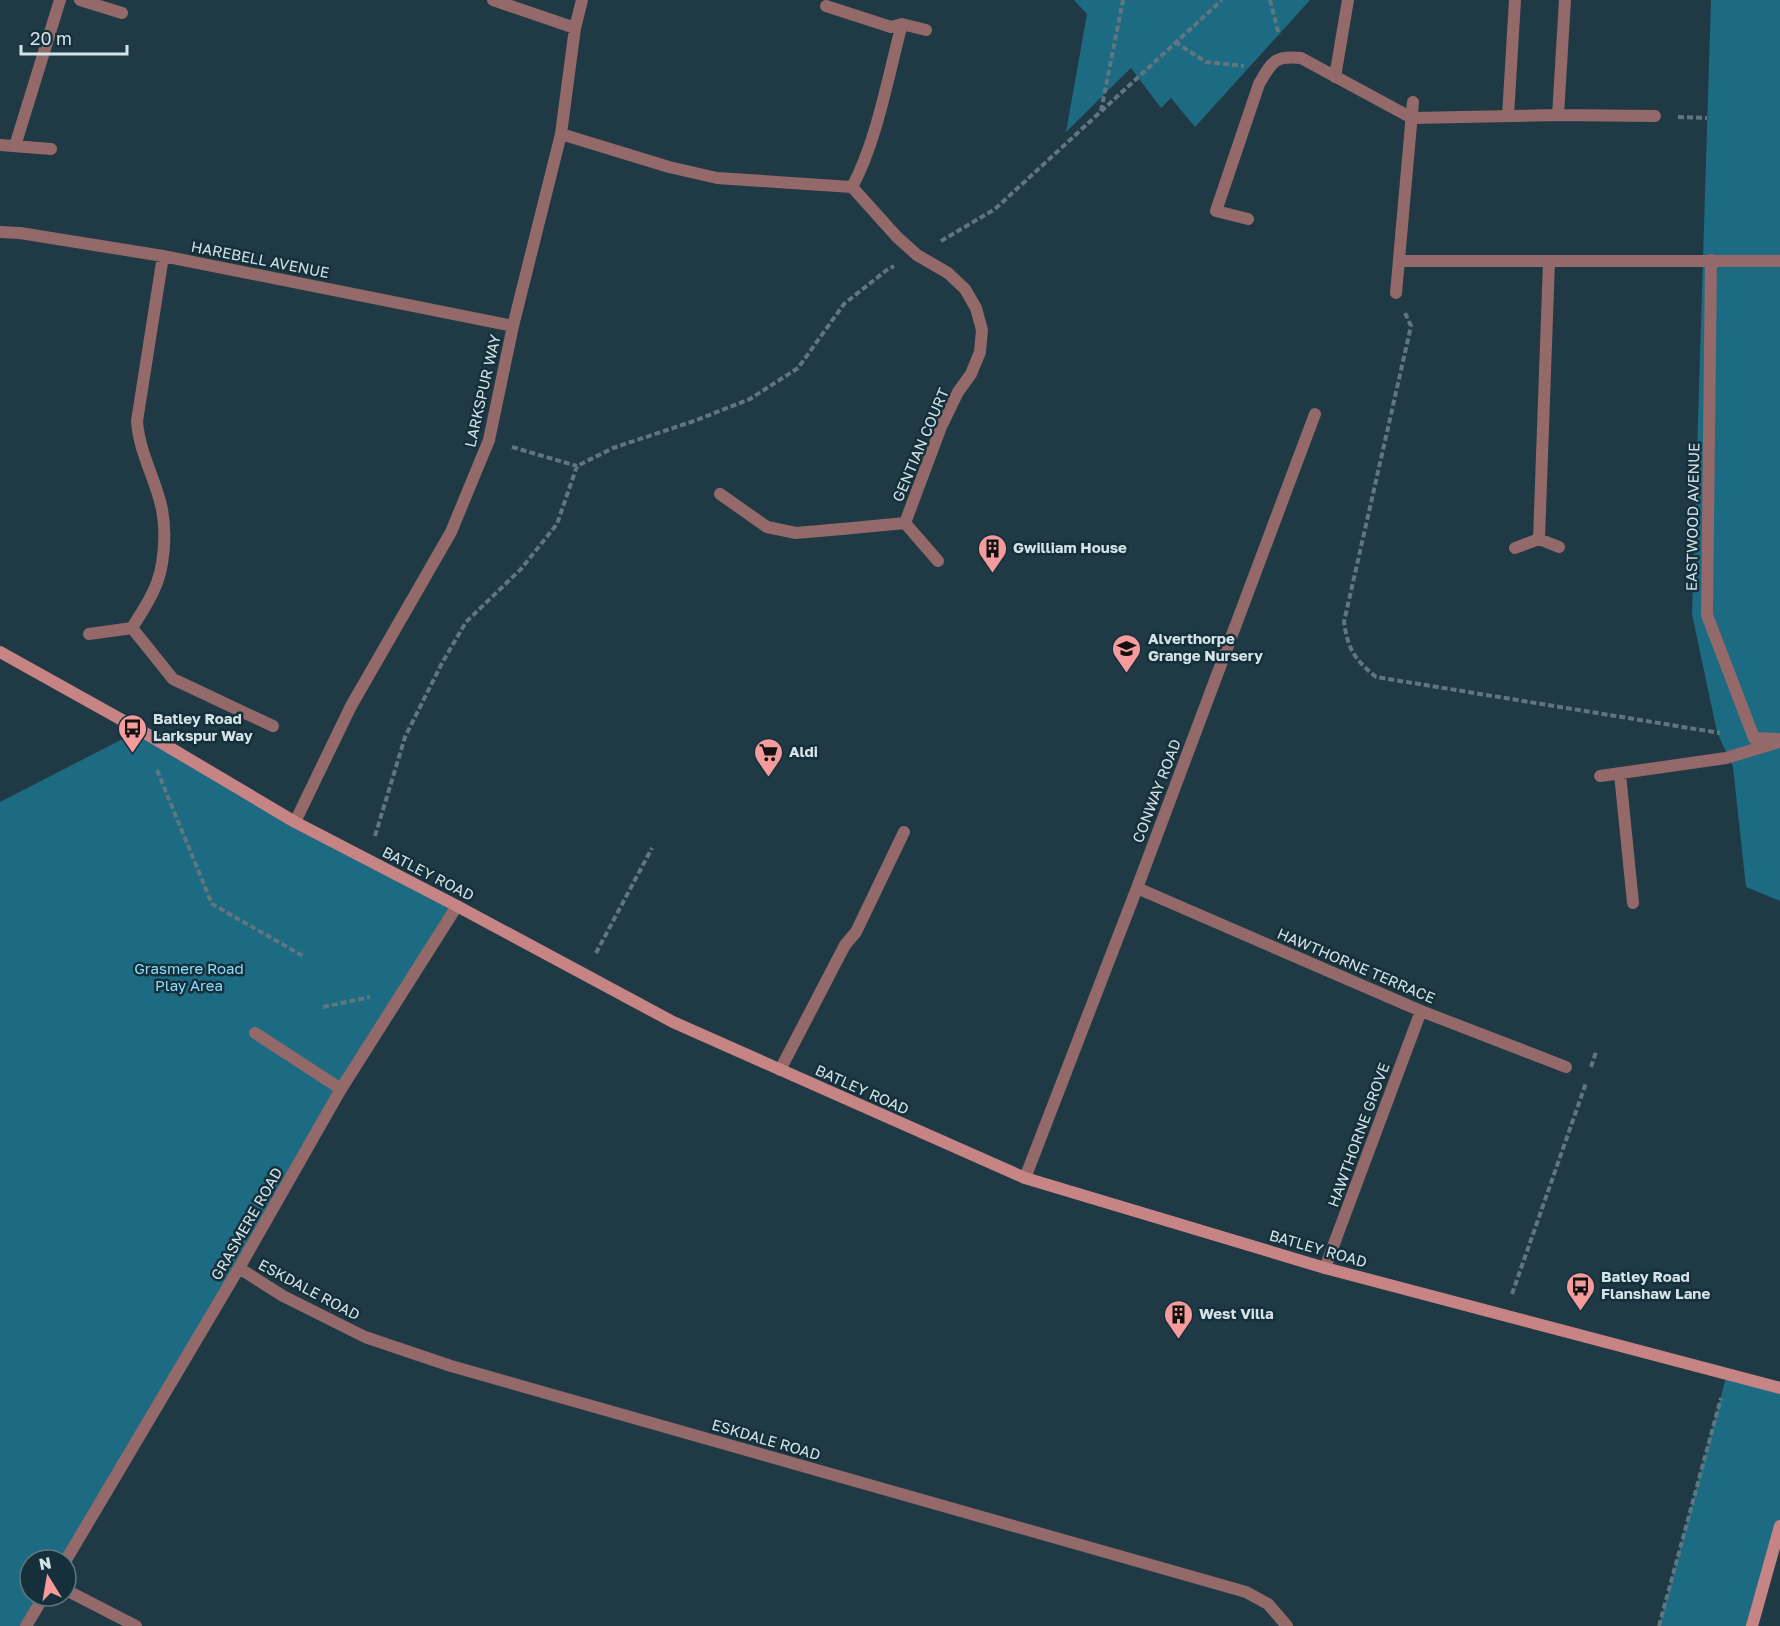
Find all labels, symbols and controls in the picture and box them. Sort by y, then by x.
scale bar [21,18,128,56]
text: 20 m [30,27,72,49]
street label: HAREBELL AVENUE [190,237,331,281]
street label: LARKSPUR WAY [460,332,504,449]
street label: GENTIAN COURT [888,385,952,504]
street label: EASTWOOD AVENUE [1682,443,1702,591]
building icon: Gwilliam House [976,532,1008,574]
place label: Gwilliam House [1013,538,1127,556]
place label: Alverthorpe Grange Nursery [1148,629,1263,664]
school or university icon: Alverthorpe Grange Nursery [1111,632,1143,674]
place label: Batley Road Larkspur Way [153,709,253,744]
bus stop icon: Batley Road Larkspur Way [116,712,148,754]
supermarket icon: Aldi [752,736,784,778]
street label: CONWAY ROAD [1128,736,1184,845]
place label: Aldi [789,742,818,760]
street label: BATLEY ROAD [380,842,477,904]
street label: HAWTHORNE TERRACE [1275,924,1438,1007]
park label: Grasmere Road Play Area [134,959,244,994]
street label: BATLEY ROAD [813,1060,912,1118]
street label: HAWTHORNE GROVE [1324,1060,1393,1209]
street label: GRASMERE ROAD [207,1164,286,1283]
street label: BATLEY ROAD [1267,1226,1369,1271]
street label: ESKDALE ROAD [256,1255,363,1323]
place label: Batley Road Flanshaw Lane [1601,1267,1710,1302]
bus stop icon: Batley Road Flanshaw Lane [1564,1270,1596,1312]
building icon: West Villa [1162,1298,1194,1340]
place label: West Villa [1199,1304,1274,1322]
street label: ESKDALE ROAD [710,1415,823,1463]
north arrow [18,1548,78,1608]
text: N [37,1552,53,1574]

